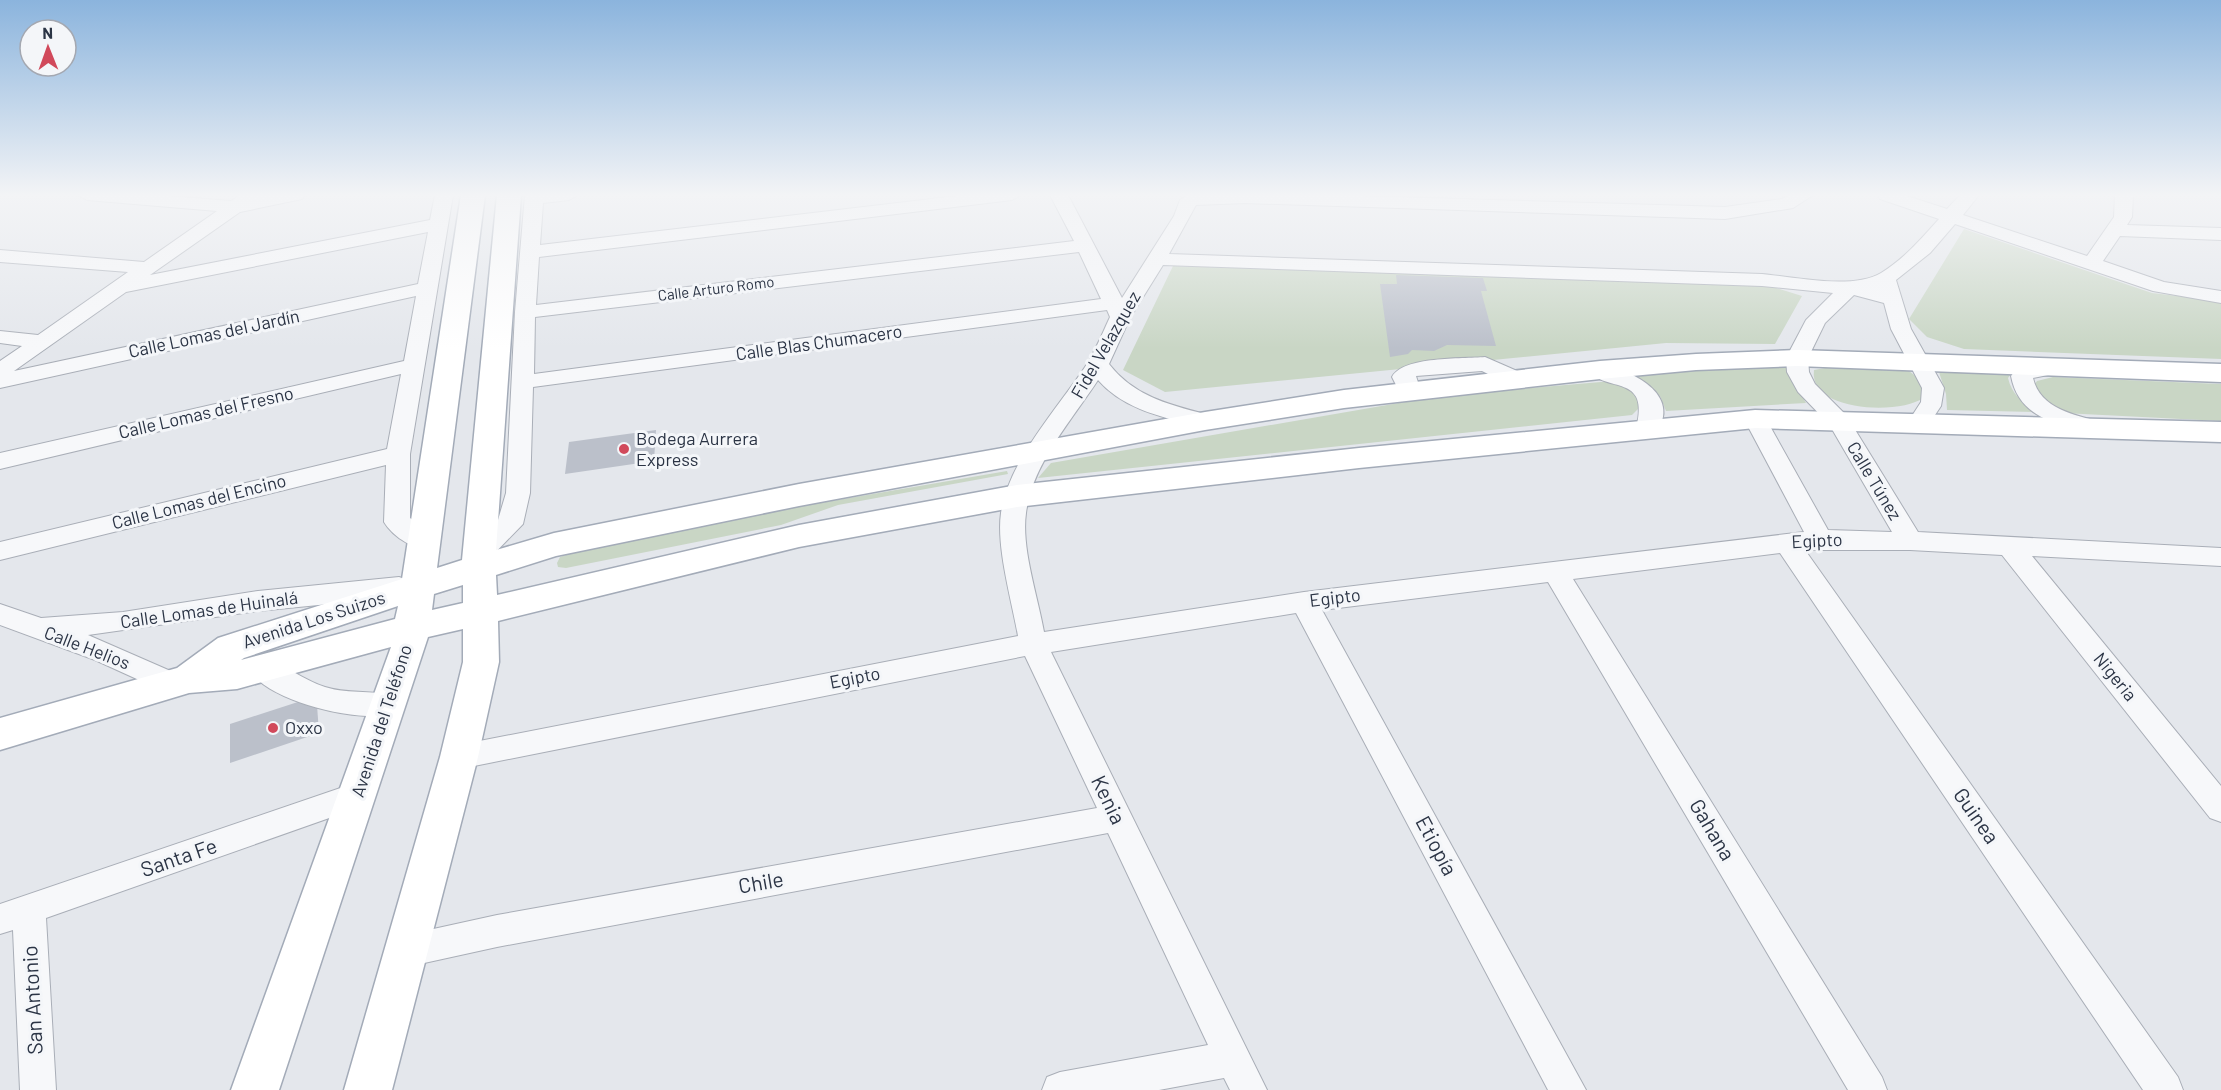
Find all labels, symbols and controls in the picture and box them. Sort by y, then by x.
north arrow [18,18,78,78]
text: N [42,23,53,42]
street label: Calle Arturo Romo [657,272,775,304]
street label: Fidel Velazquez [1066,287,1145,402]
street label: Calle Lomas del Jardín [126,304,301,362]
street label: Calle Blas Chumacero [734,319,904,365]
street label: Calle Lomas del Fresno [116,381,295,443]
place label: Bodega Aurrera Express [636,427,758,470]
street label: Calle Túnez [1843,437,1907,524]
marker: Bodega Aurrera Express [617,442,631,456]
street label: Calle Lomas del Encino [109,469,288,533]
street label: Egipto [1791,528,1843,552]
street label: Egipto [1308,583,1362,611]
street label: Calle Lomas de Huinalá [119,586,299,632]
street label: Avenida Los Suizos [240,586,388,652]
street label: Calle Helios [41,621,133,673]
street label: Avenida del Teléfono [346,642,416,800]
street label: Nigeria [2090,648,2142,705]
street label: Egipto [828,661,882,693]
place label: Oxxo [285,716,323,738]
marker: Oxxo [266,721,280,735]
street label: Kenia [1087,771,1132,828]
street label: Guinea [1949,782,2005,848]
street label: Gahana [1685,794,1741,865]
street label: Etiopía [1411,811,1463,879]
street label: Santa Fe [137,832,220,881]
street label: Chile [736,865,785,898]
street label: San Antonio [16,945,47,1055]

